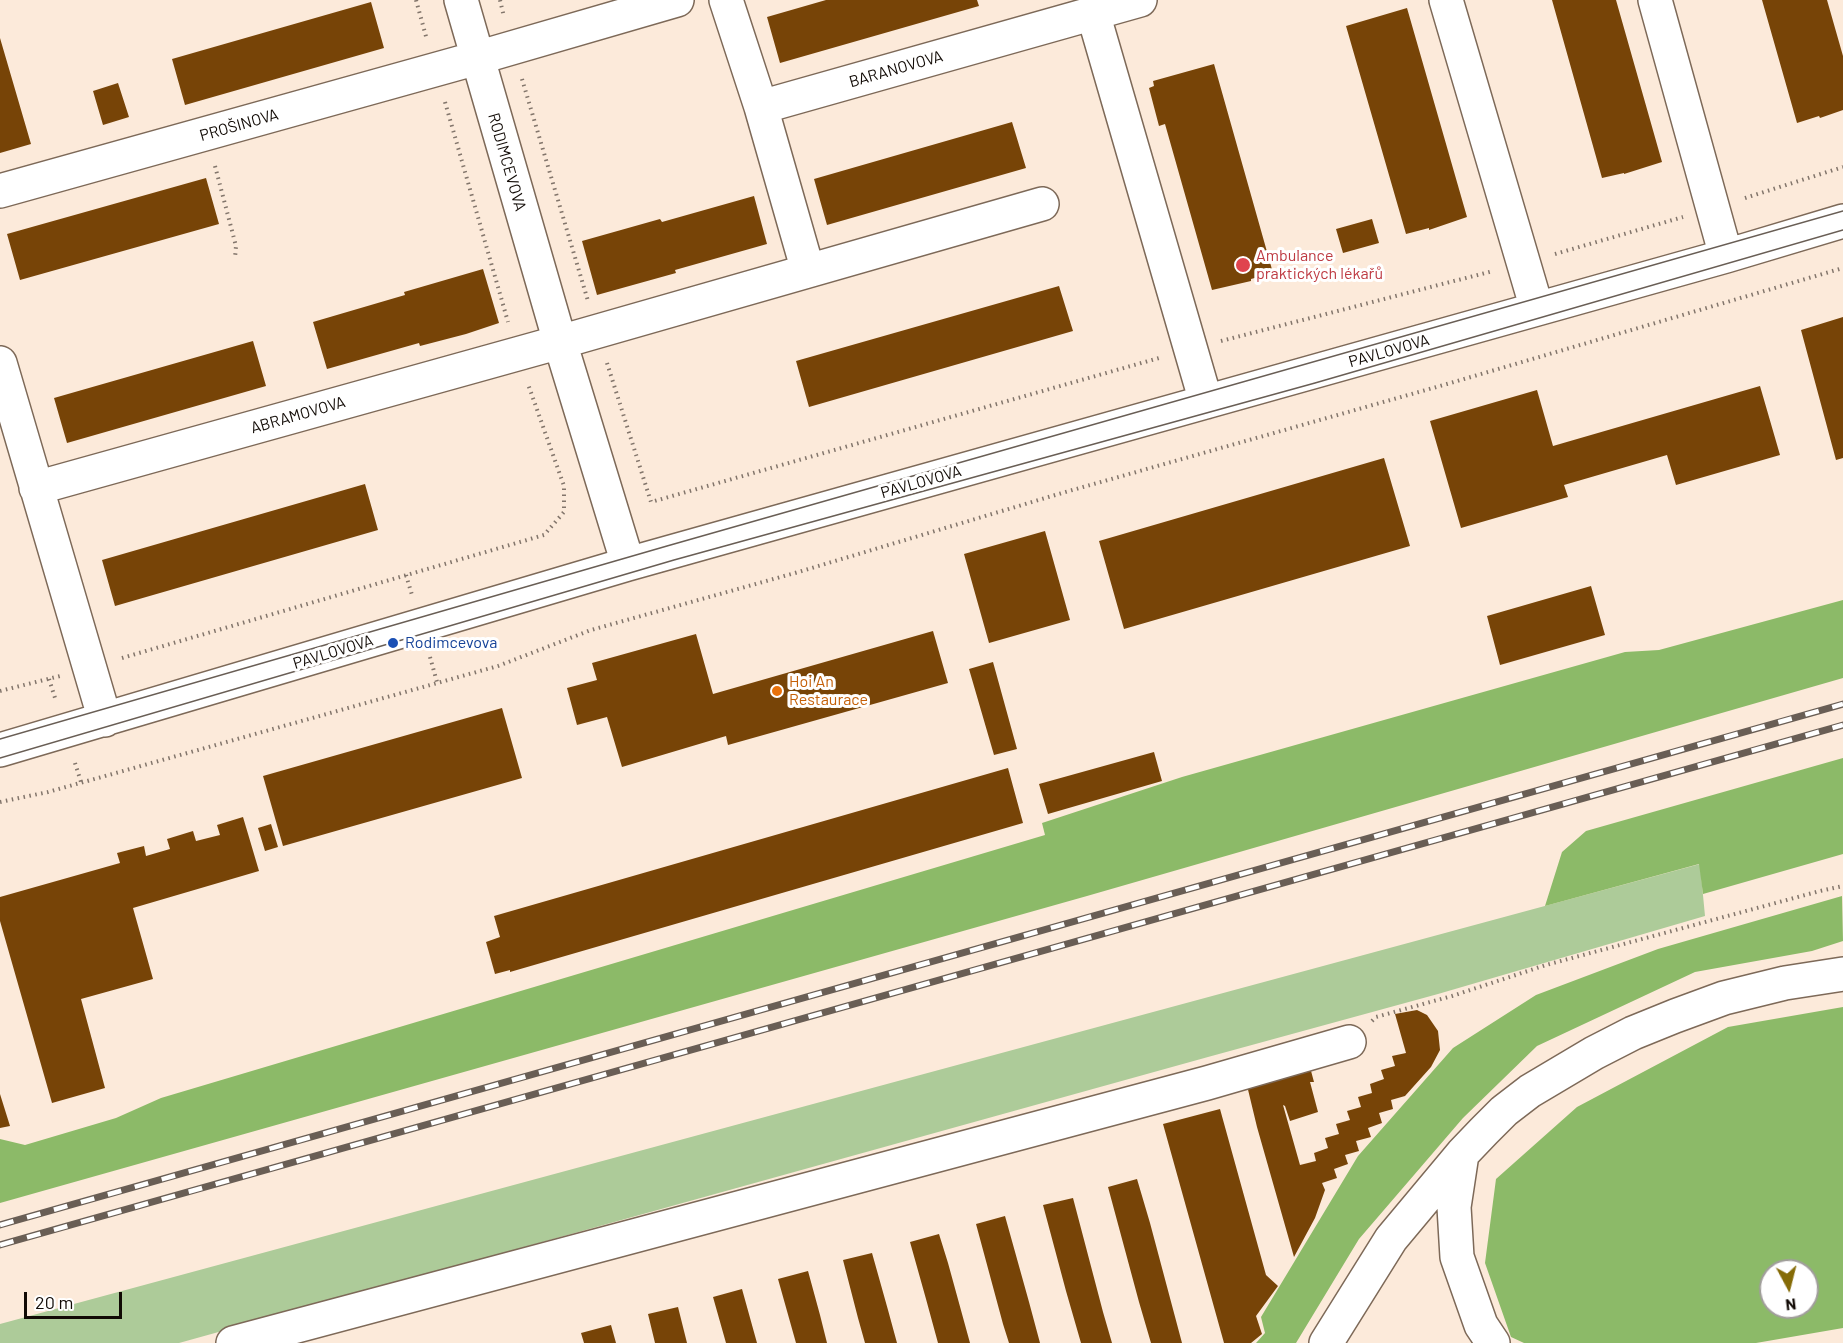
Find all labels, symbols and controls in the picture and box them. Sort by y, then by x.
street label: BARANOVOVA [847,46,945,92]
street label: PROŠINOVA [197,105,281,145]
street label: RODIMCEVOVA [484,111,530,213]
place label: Ambulance praktických lékařů [1256,246,1383,284]
marker: Ambulance praktických lékařů [1234,256,1252,274]
street label: PAVLOVOVA [1347,330,1431,372]
street label: ABRAMOVOVA [248,392,348,438]
street label: PAVLOVOVA [879,461,963,503]
street label: PAVLOVOVA [291,631,375,673]
place label: Rodimcevova [405,633,497,653]
marker: Rodimcevova [386,636,400,650]
place label: Hoi An Restaurace [789,672,868,710]
marker: Hoi An Restaurace [770,684,784,698]
north arrow [1759,1259,1819,1319]
scale bar [27,1280,124,1318]
text: 20 m [35,1291,73,1313]
text: N [1785,1295,1797,1315]

